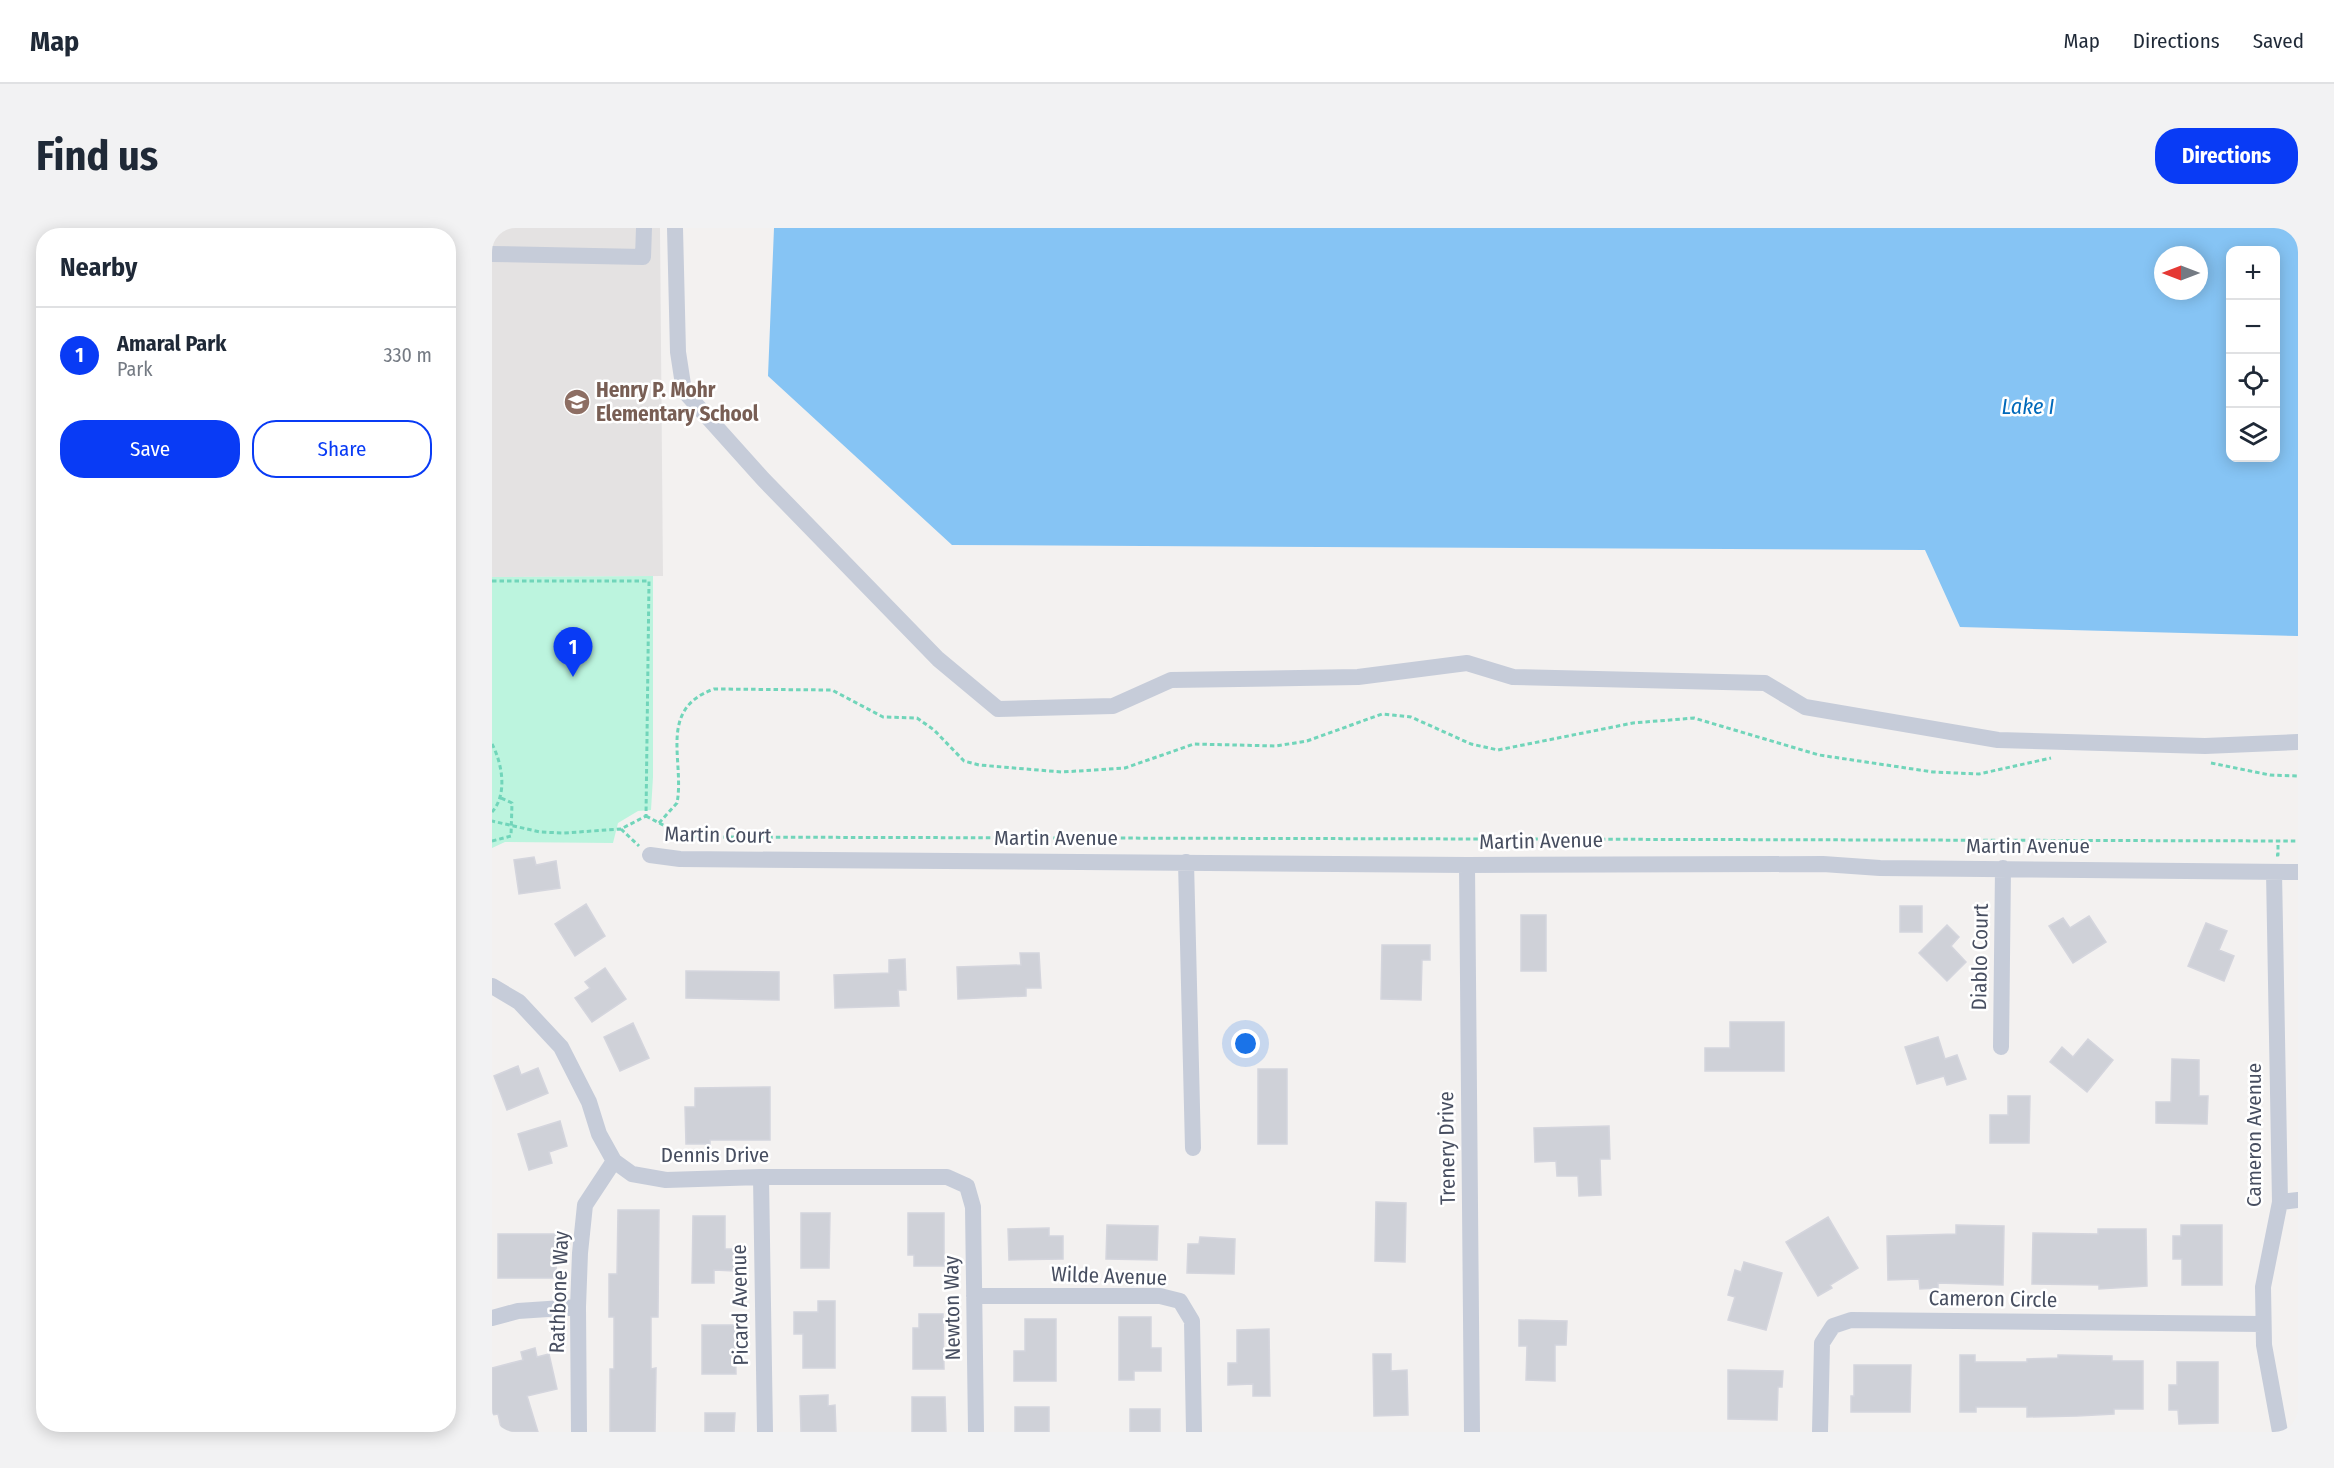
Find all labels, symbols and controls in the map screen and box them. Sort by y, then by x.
text: Map [30,25,79,58]
text: Map [2063,28,2100,54]
text: Directions [2133,28,2220,54]
text: Saved [2253,28,2304,54]
button: Directions [2155,128,2298,184]
text: Find us [36,131,158,181]
north arrow [2154,246,2208,300]
map controls [2226,246,2280,462]
button: + [2226,246,2280,300]
text: Nearby [60,252,137,283]
button: − [2226,300,2280,354]
text: Amaral Park [117,330,227,357]
text: 1 [75,343,84,367]
text: 330 m [383,343,432,367]
button: locate [2226,354,2280,408]
text: Park [117,357,153,381]
place label: Henry P. Mohr Elementary School [596,377,759,427]
school or university icon: Henry P. Mohr Elementary School [562,387,592,417]
water label: Lake I [2002,393,2055,420]
button: layers [2226,408,2280,462]
button: Save [60,420,240,478]
button: Share [252,420,432,478]
pin: 1 [554,628,592,677]
street label: Martin Court [664,821,772,849]
street label: Martin Avenue [994,825,1118,851]
street label: Martin Avenue [1479,827,1603,855]
street label: Martin Avenue [1966,833,2090,859]
street label: Diablo Court [1966,903,1994,1011]
your location [1231,1029,1260,1058]
street label: Cameron Avenue [2241,1063,2267,1207]
street label: Trenery Drive [1433,1091,1461,1205]
street label: Dennis Drive [661,1142,769,1168]
street label: Rathbone Way [544,1230,574,1354]
street label: Picard Avenue [726,1244,754,1366]
street label: Newton Way [938,1255,966,1361]
street label: Wilde Avenue [1051,1261,1167,1291]
street label: Cameron Circle [1929,1285,2057,1313]

